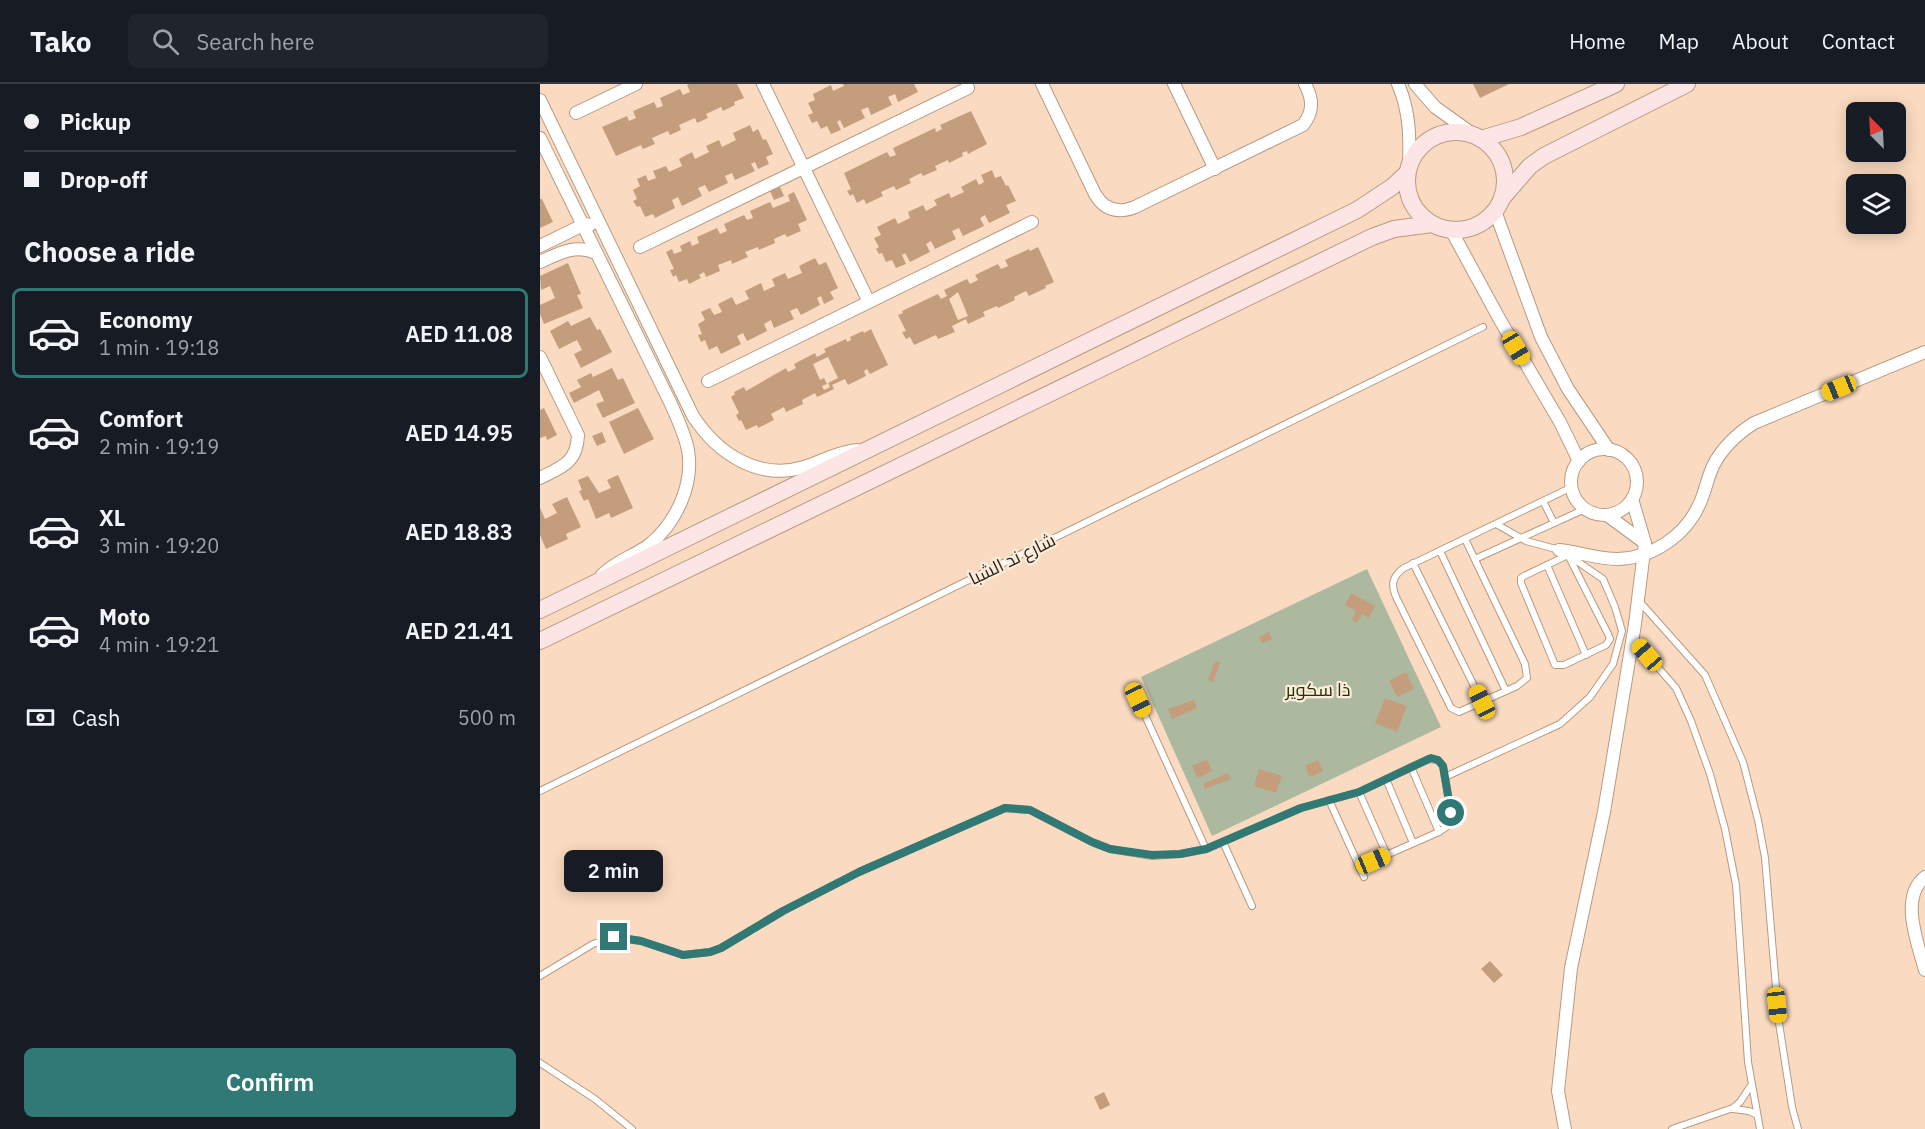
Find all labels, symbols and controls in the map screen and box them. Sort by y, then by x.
search box [128,14,548,68]
text: Tako [30,23,92,60]
icon: search [149,25,182,58]
text: Search here [197,27,314,56]
text: Home [1569,27,1626,55]
text: Map [1659,27,1699,55]
text: About [1732,27,1789,55]
text: Contact [1822,27,1895,55]
north arrow [1846,102,1906,162]
map controls [1846,102,1906,234]
text: Pickup [60,107,131,136]
text: Drop-off [60,165,147,194]
button: layers [1846,174,1906,234]
text: Choose a ride [24,234,195,269]
text: Economy [99,305,193,334]
icon: car [27,306,81,360]
text: AED 11.08 [405,319,513,348]
car [1499,328,1533,368]
text: 1 min · 19:18 [99,334,219,361]
car [1819,373,1859,403]
text: Comfort [99,404,183,433]
icon: car [27,405,81,459]
text: AED 14.95 [405,418,513,447]
text: 2 min · 19:19 [99,433,219,460]
text: XL [99,503,125,532]
icon: car [27,504,81,558]
text: AED 18.83 [405,517,513,546]
street label: شارع ند الشبا [965,528,1060,591]
text: 3 min · 19:20 [99,532,219,559]
text: Moto [99,602,150,631]
icon: car [27,603,81,657]
text: AED 21.41 [405,616,513,645]
text: 4 min · 19:21 [99,631,219,658]
car [1628,636,1666,674]
park label: ذا سكوير [1284,678,1351,701]
car [1122,680,1154,720]
car [1466,682,1498,722]
icon: cash [24,701,57,734]
text: Cash [72,703,121,732]
text: 500 m [458,704,516,731]
route start [1437,799,1464,826]
car [1353,846,1393,876]
callout: 2 min [565,850,664,892]
text: 2 min [588,857,639,884]
route end [600,923,627,950]
car [1766,986,1788,1024]
button: Confirm [24,1048,516,1117]

